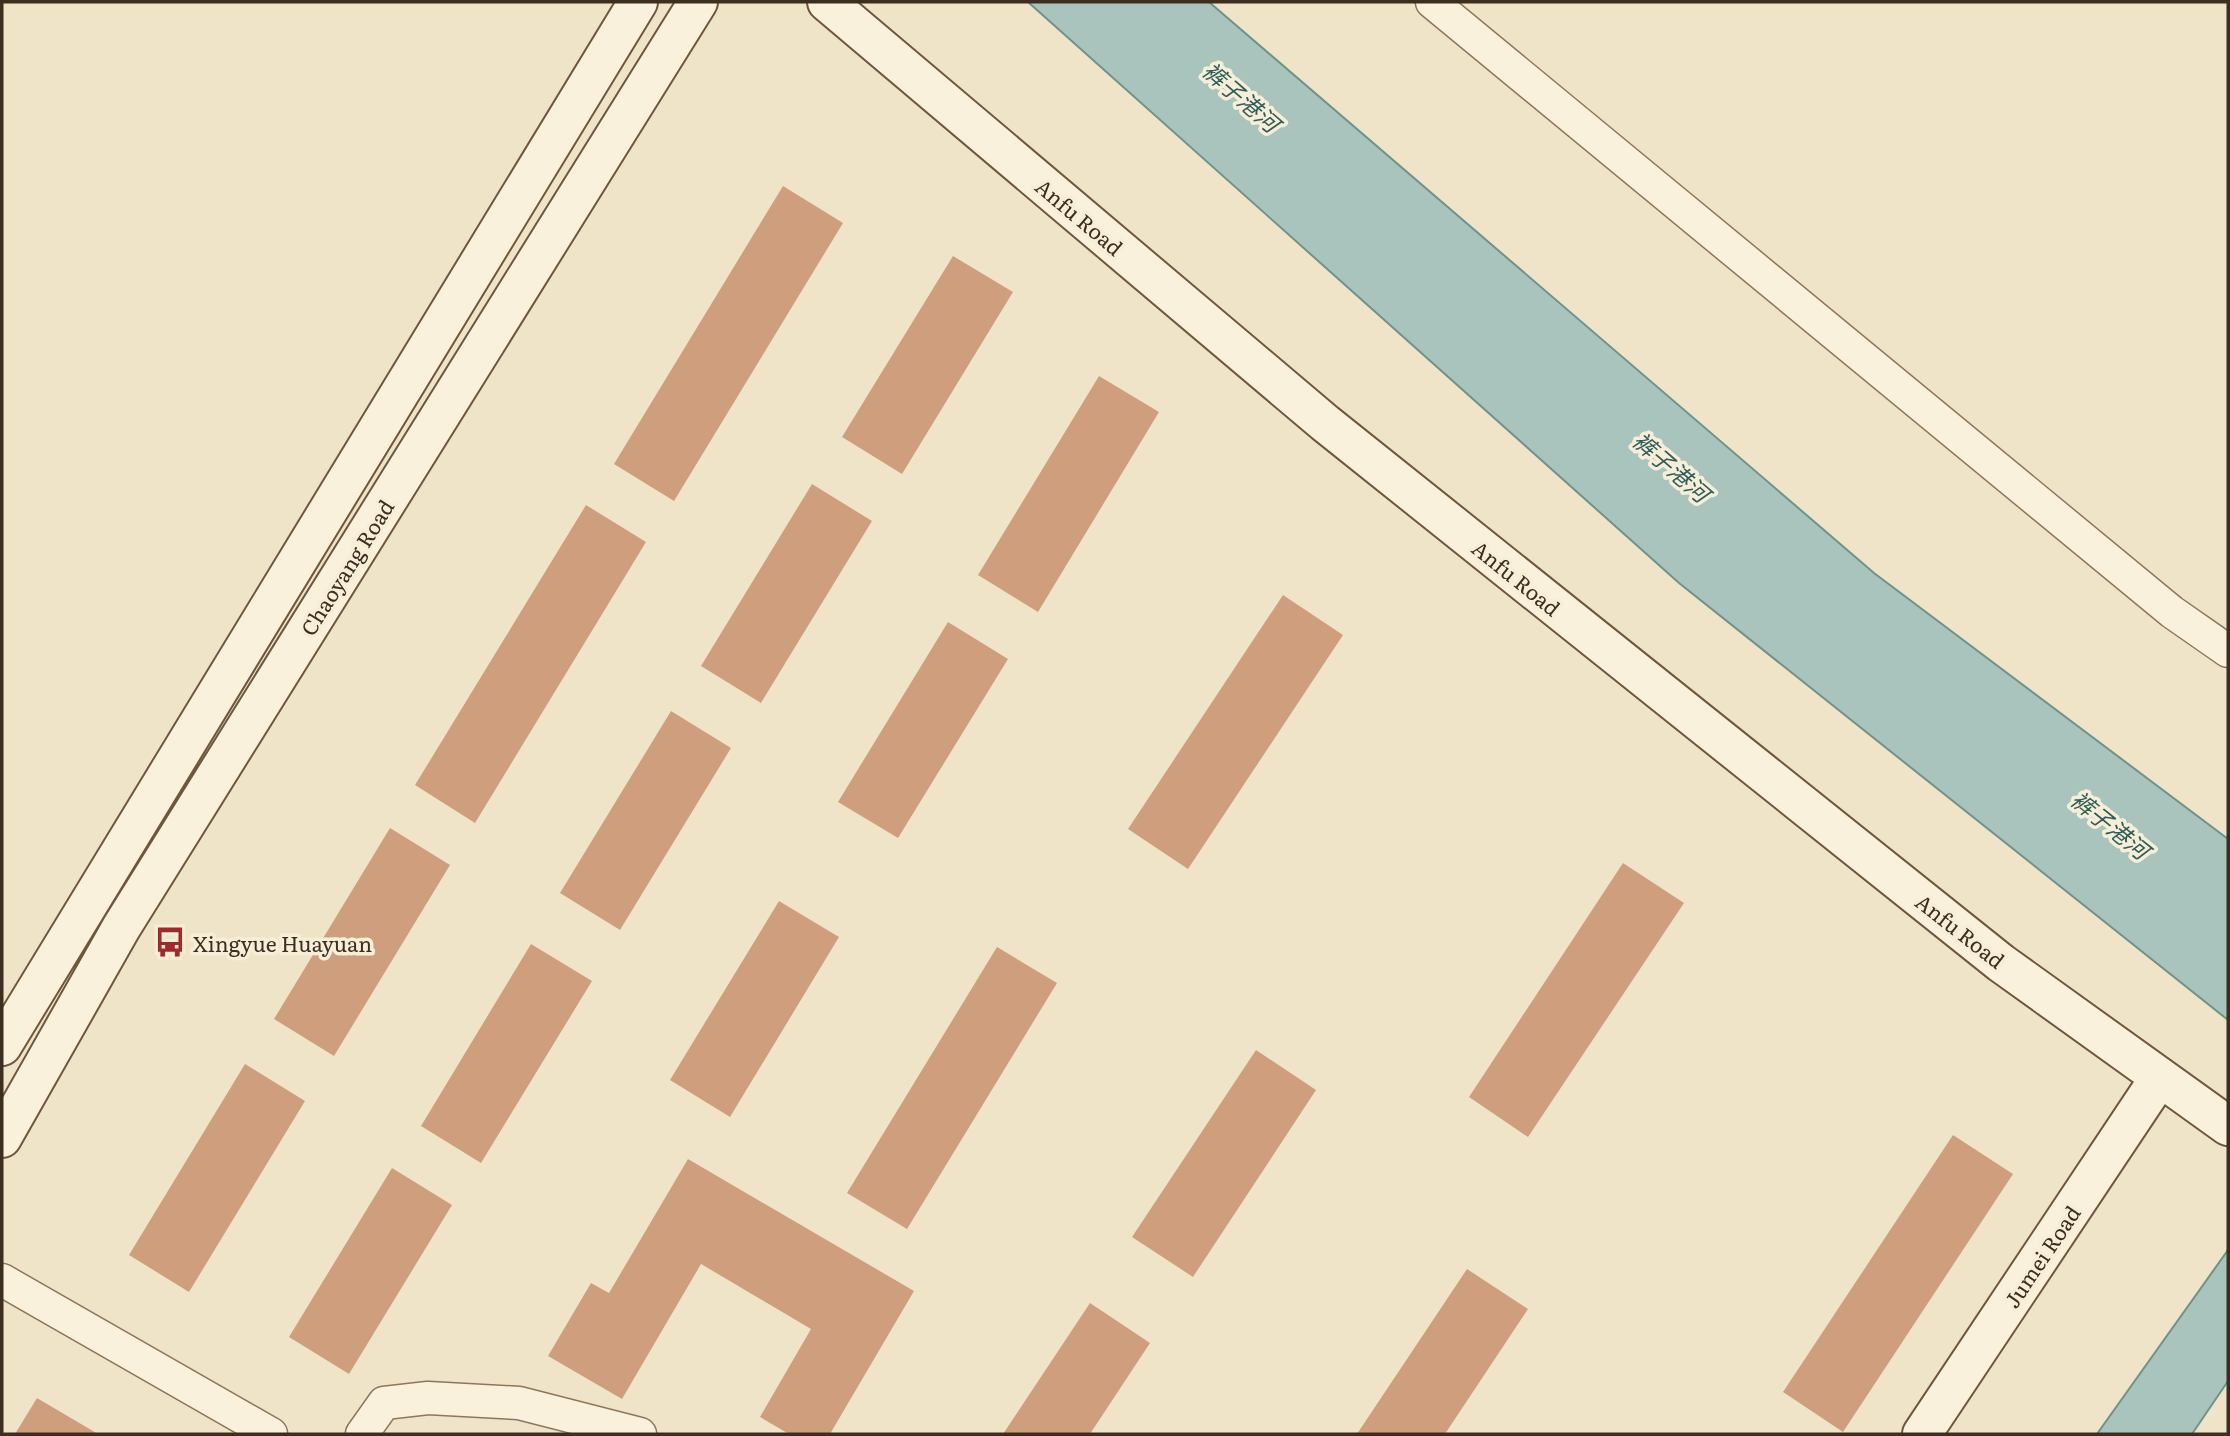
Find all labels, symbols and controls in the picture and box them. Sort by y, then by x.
water label: 裤子港河 [1196,53,1291,142]
street label: Anfu Road [1030,170,1130,262]
water label: 裤子港河 [1626,423,1721,512]
street label: Chaoyang Road [292,493,400,641]
street label: Anfu Road [1466,532,1568,622]
water label: 裤子港河 [2065,782,2161,869]
street label: Anfu Road [1910,885,2012,975]
bus stop icon: Xingyue Huayuan [153,925,187,959]
place label: Xingyue Huayuan [193,927,372,958]
street label: Jumei Road [1995,1198,2087,1313]

